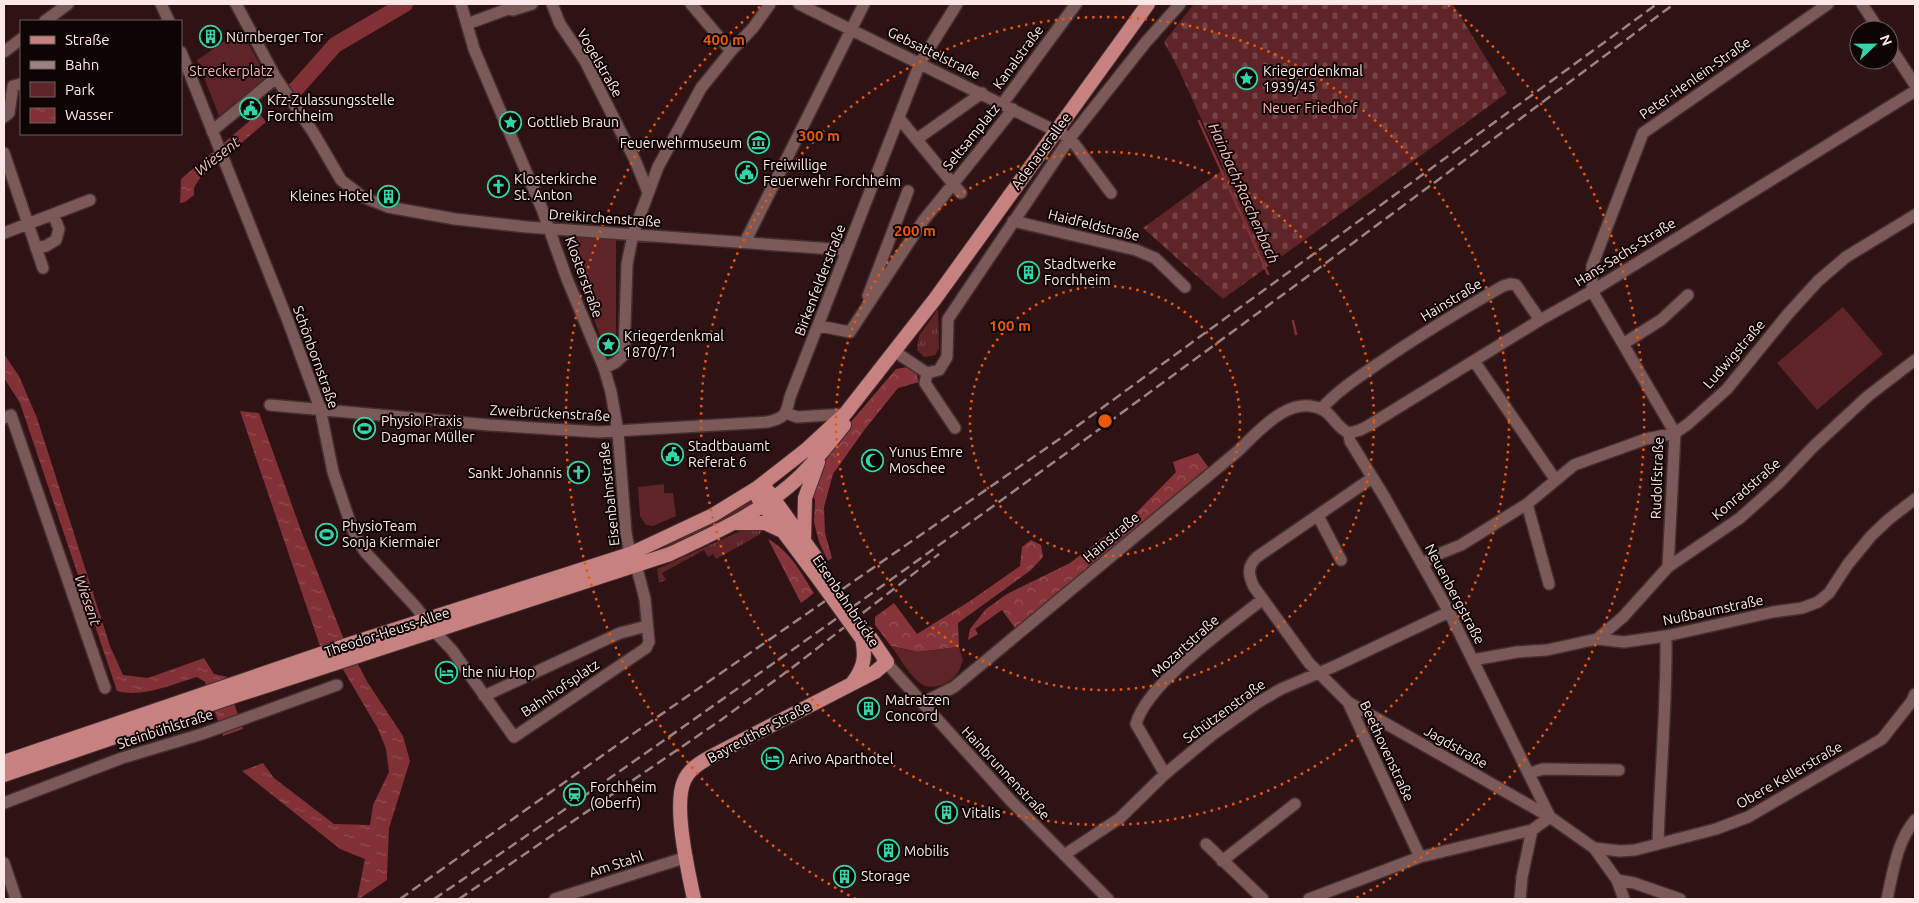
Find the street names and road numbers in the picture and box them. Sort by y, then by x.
street label: Kanalstraße [990,22,1046,92]
street label: Gebsattelstraße [885,24,983,82]
street label: Vogelstraße [574,26,626,100]
street label: Peter-Henlein-Straße [1636,34,1754,122]
street label: Seltsamplatz [939,101,1003,173]
street label: Adenauerallee [1008,109,1074,193]
street label: Dreikirchenstraße [548,206,662,230]
street label: Haidfeldstraße [1047,206,1141,244]
street label: Hans-Sachs-Straße [1572,215,1678,289]
street label: Birkenfelderstraße [791,222,849,338]
street label: Klosterstraße [562,234,606,320]
street label: Hainstraße [1417,275,1485,325]
street label: Schönbornstraße [290,304,342,410]
street label: Ludwigstraße [1700,316,1768,392]
street label: Zweibrückenstraße [489,402,611,424]
street label: Rudolfstraße [1648,437,1666,519]
street label: Eisenbahnstraße [596,441,622,547]
street label: Konradstraße [1709,455,1783,523]
street label: Hainstraße [1080,509,1142,565]
street label: Neuenbergstraße [1422,541,1488,647]
street label: Eisenbahnbrücke [809,552,883,650]
street label: Nußbaumstraße [1661,592,1765,628]
street label: Theodor-Heuss-Allee [322,604,452,660]
street label: Mozartstraße [1148,612,1222,680]
street label: Bahnhofsplatz [518,656,602,720]
street label: Schützenstraße [1180,676,1268,746]
street label: Bayreuther Straße [704,698,814,766]
street label: Beethovenstraße [1357,698,1417,804]
street label: Steinbühlstraße [115,706,215,752]
street label: Jagdstraße [1421,722,1491,772]
street label: Hainbrunnenstraße [959,723,1053,823]
street label: Obere Kellerstraße [1733,738,1845,812]
street label: Am Stahl [587,848,645,880]

